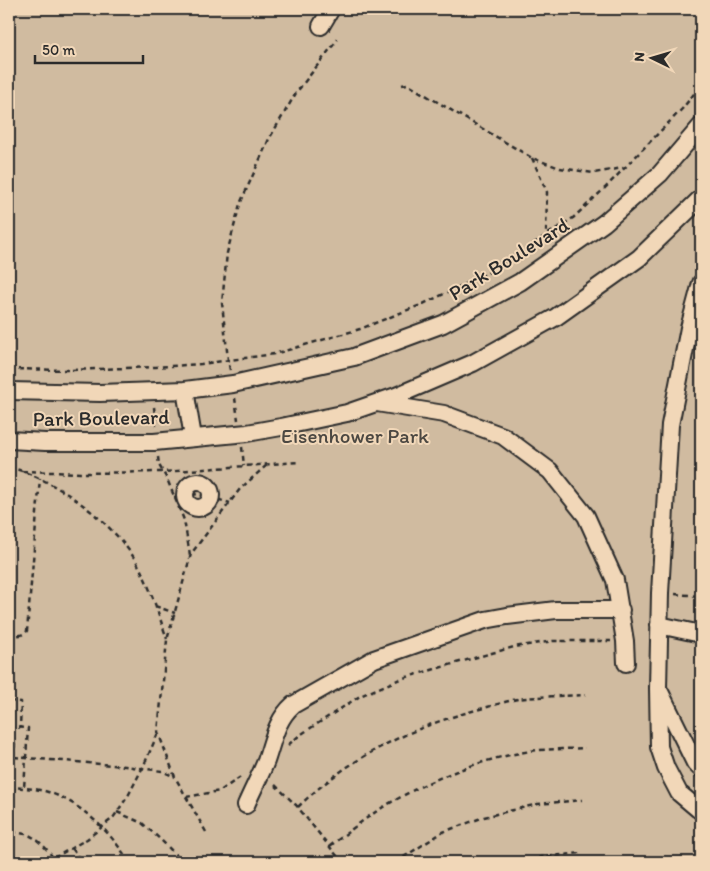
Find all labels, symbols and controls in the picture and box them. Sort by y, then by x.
scale bar [35,32,142,64]
north arrow [628,32,678,82]
text: 50 m [42,41,75,59]
text: N [631,51,648,62]
street label: Park Boulevard [444,211,574,305]
street label: Park Boulevard [32,404,170,431]
park label: Eisenhower Park [281,423,429,448]

